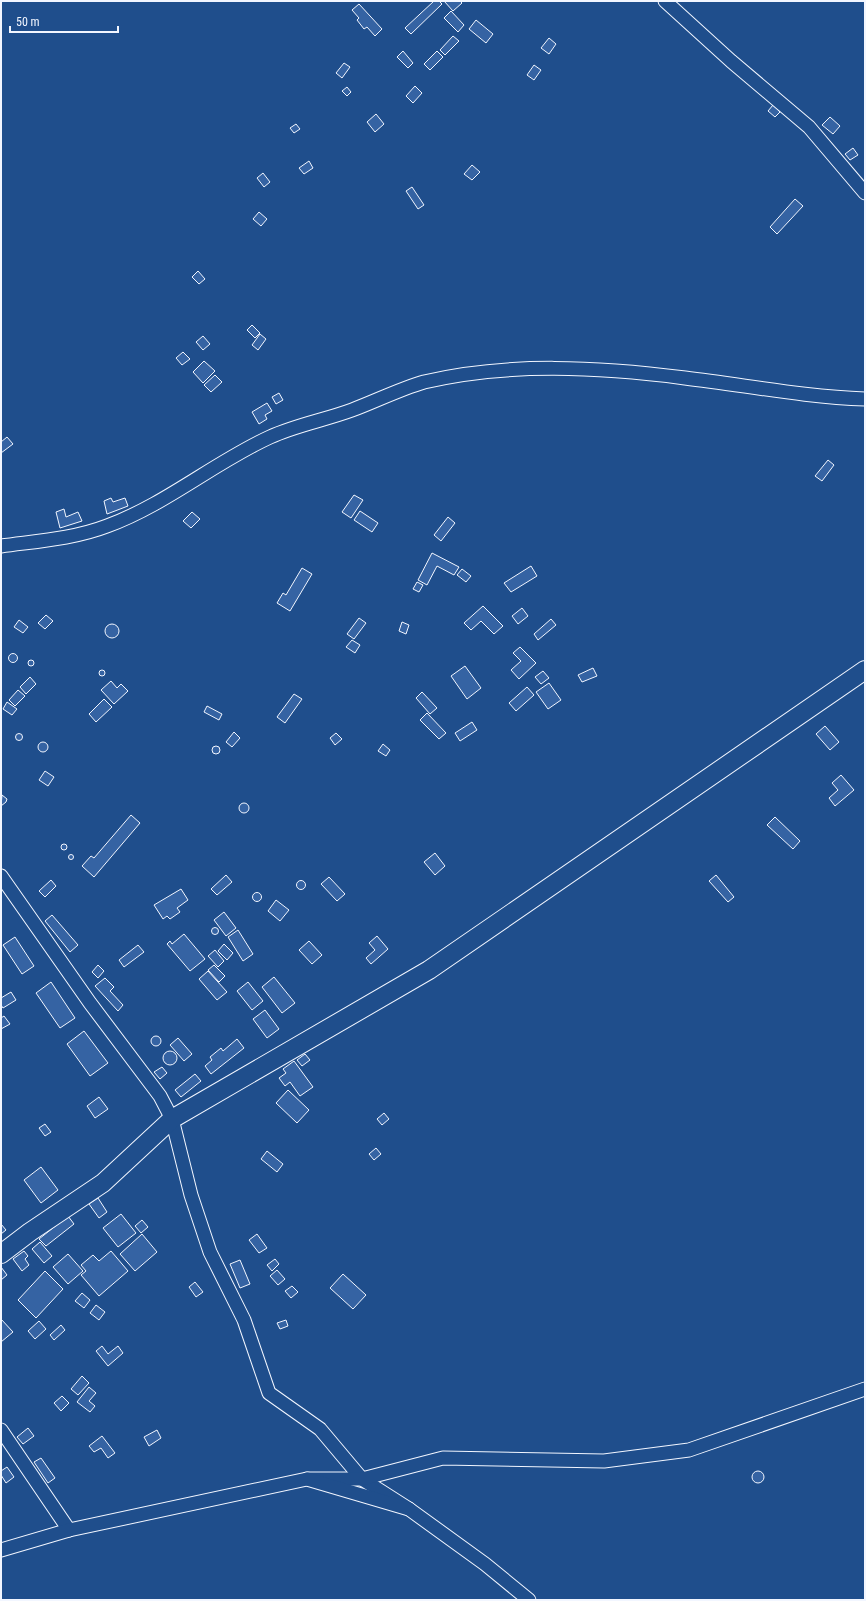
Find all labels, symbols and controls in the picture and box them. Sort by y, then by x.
scale bar [10,8,118,34]
text: 50 m [16,15,40,29]

